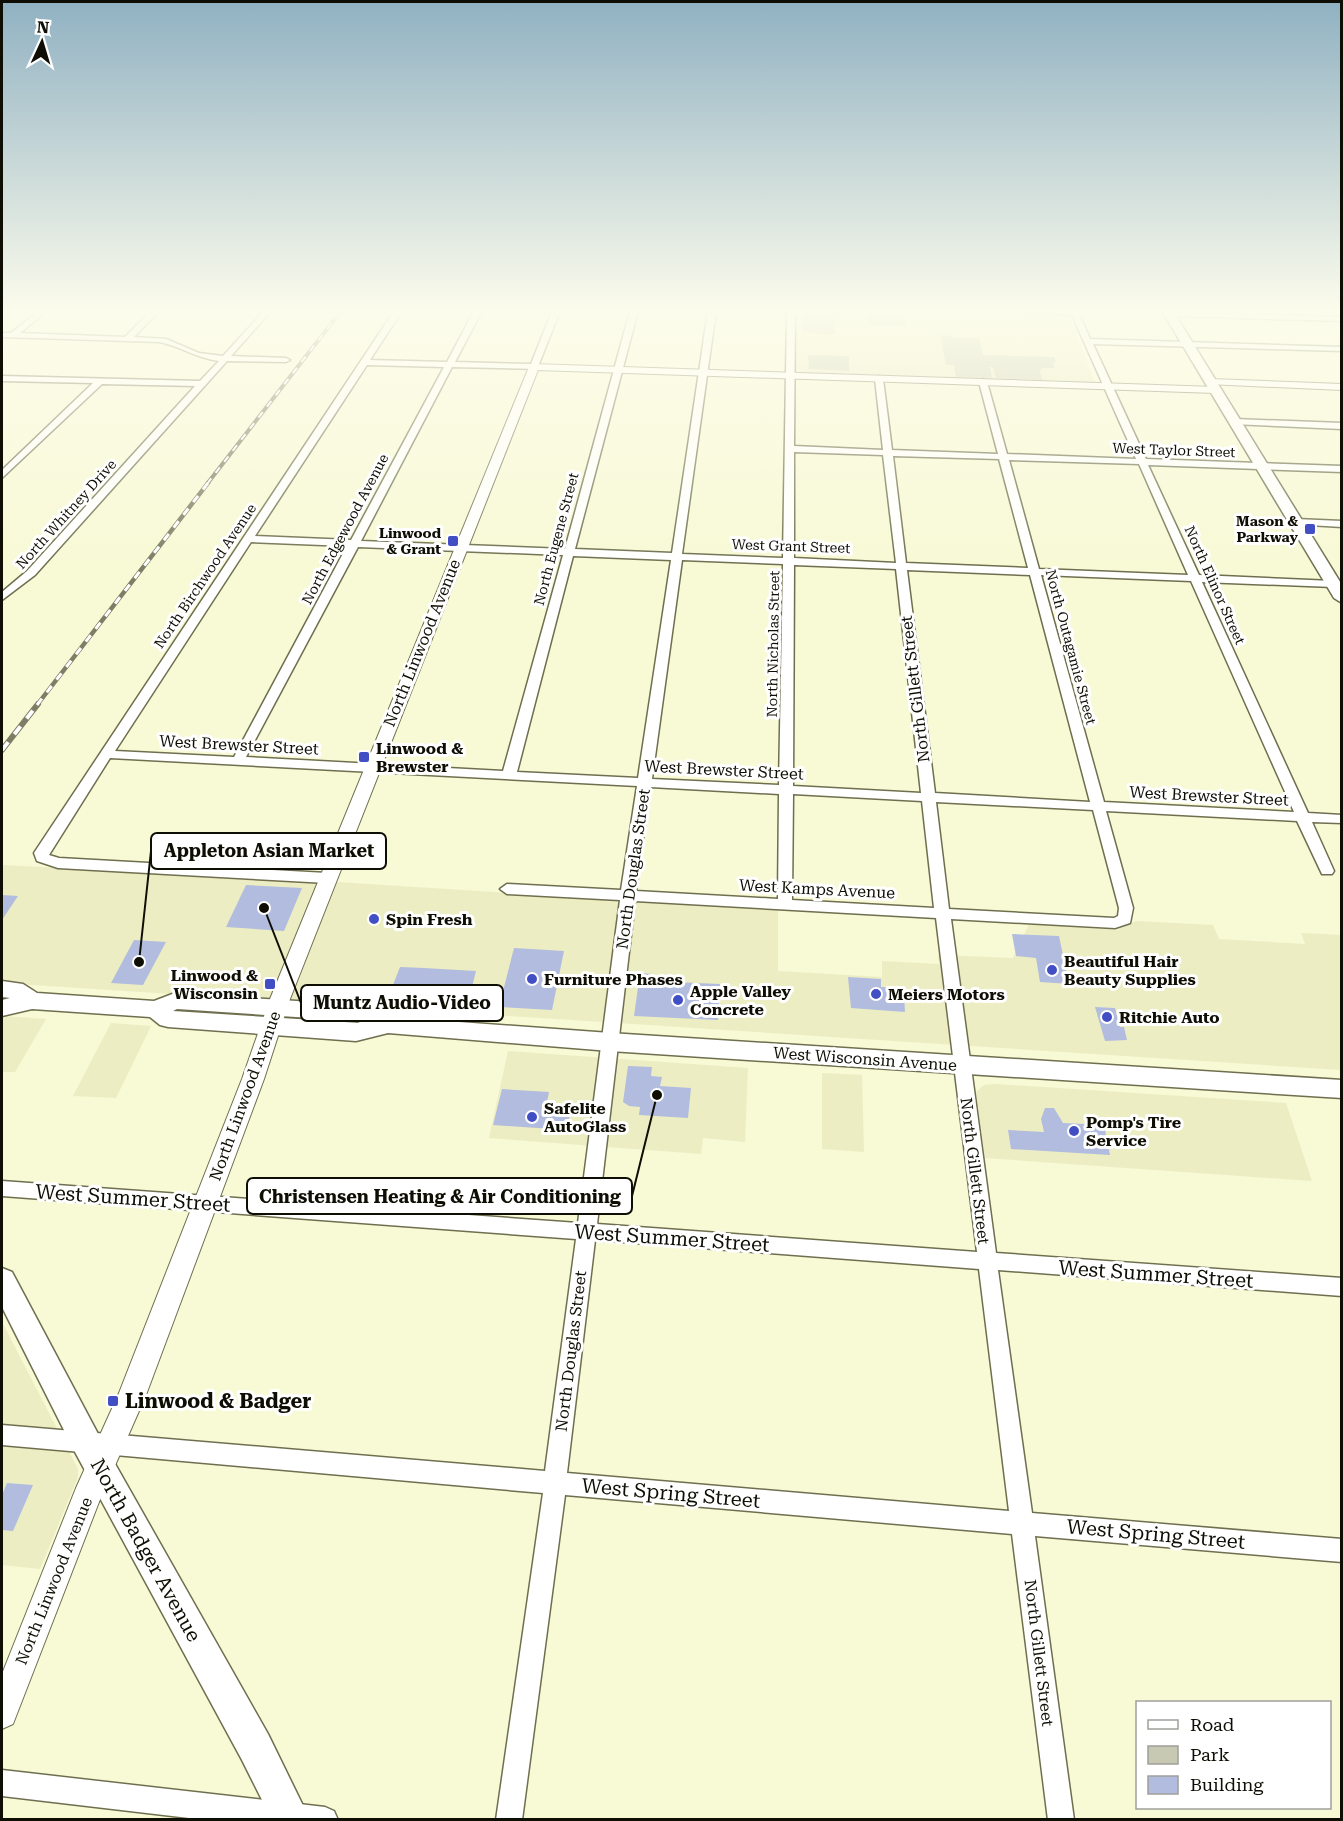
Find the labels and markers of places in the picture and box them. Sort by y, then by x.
place label: Mason & Parkway [1236,513,1299,545]
marker: Mason & Parkway [1303,522,1317,536]
place label: Linwood & Grant [379,525,442,557]
marker: Linwood & Grant [446,534,460,548]
place label: Linwood & Brewster [376,739,463,776]
marker: Linwood & Brewster [357,750,371,764]
callout: Appleton Asian Market [151,833,386,869]
place label: Spin Fresh [386,910,473,929]
marker: Spin Fresh [367,912,381,926]
place label: Beautiful Hair Beauty Supplies [1064,952,1196,989]
marker: Beautiful Hair Beauty Supplies [1045,963,1059,977]
place label: Linwood & Wisconsin [171,966,258,1003]
place label: Furniture Phases [544,970,683,989]
marker: Furniture Phases [525,972,539,986]
marker: Linwood & Wisconsin [263,977,277,991]
place label: Apple Valley Concrete [690,982,791,1019]
callout: Muntz Audio-Video [301,985,503,1021]
place label: Meiers Motors [888,985,1005,1004]
marker: Meiers Motors [869,987,883,1001]
marker: Apple Valley Concrete [671,993,685,1007]
place label: Ritchie Auto [1119,1008,1220,1027]
marker: Ritchie Auto [1100,1010,1114,1024]
place label: Safelite AutoGlass [544,1099,626,1136]
marker: Safelite AutoGlass [525,1110,539,1124]
place label: Pomp's Tire Service [1086,1113,1181,1150]
marker: Pomp's Tire Service [1067,1124,1081,1138]
callout: Christensen Heating & Air Conditioning [247,1178,632,1214]
place label: Linwood & Badger [125,1389,311,1413]
marker: Linwood & Badger [106,1394,120,1408]

